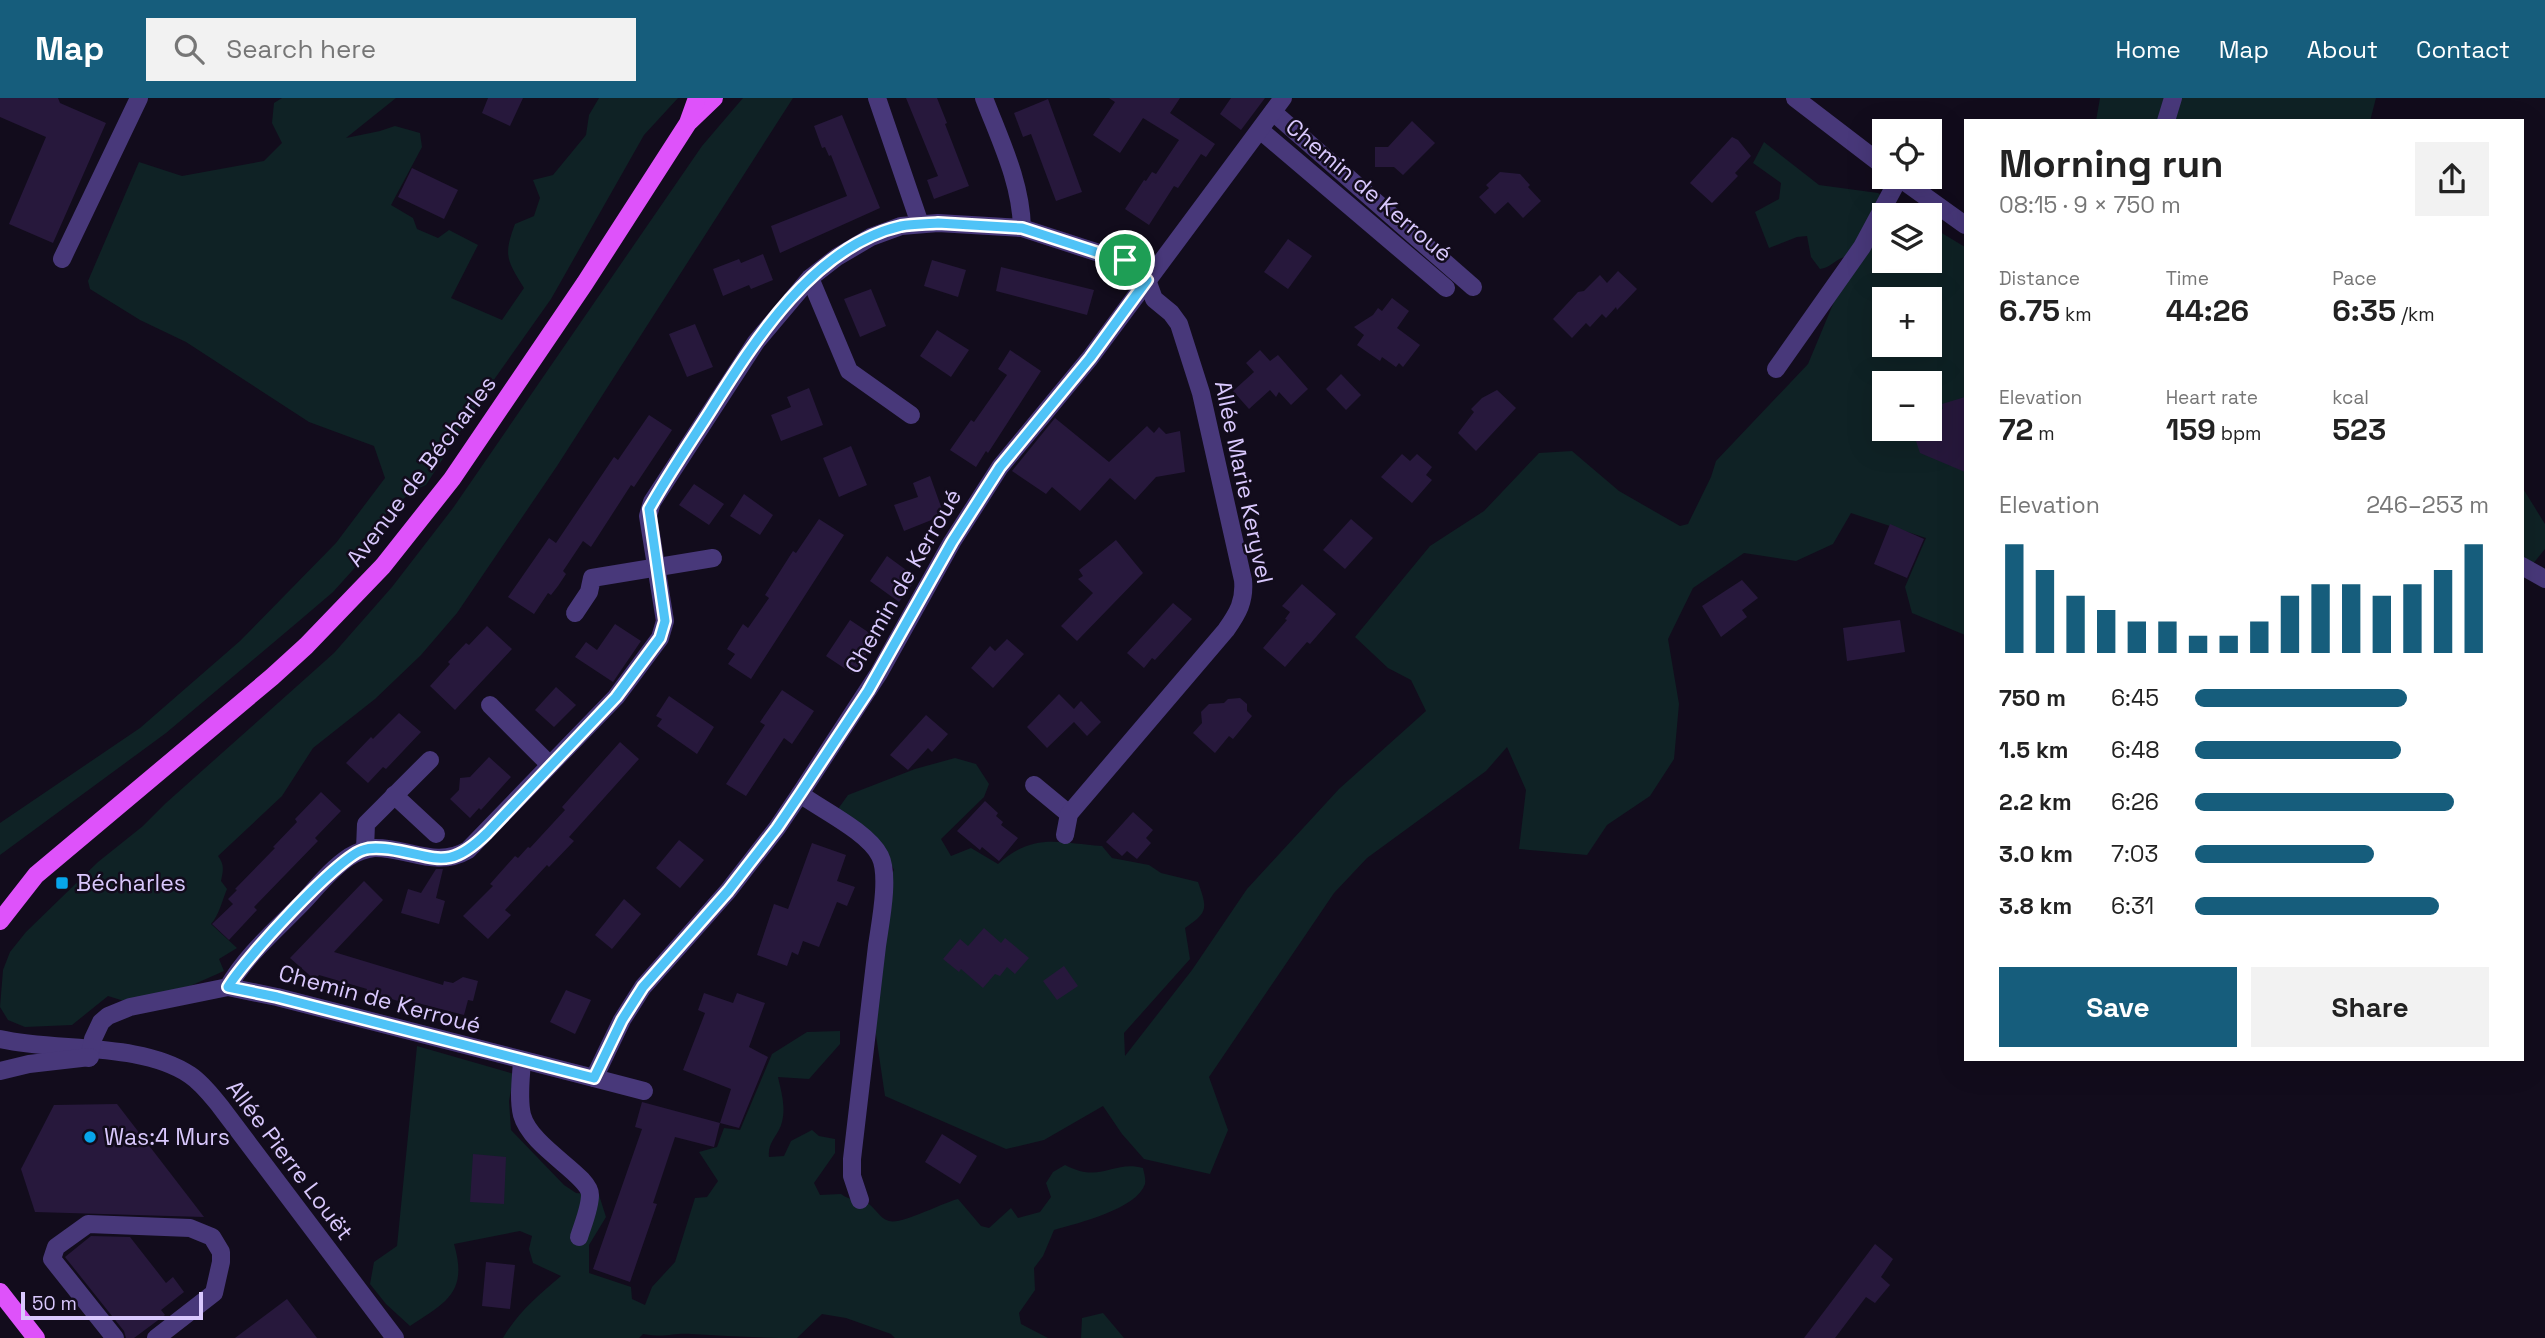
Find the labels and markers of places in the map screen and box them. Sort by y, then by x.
pin [1095,230,1155,290]
place label: Bécharles [76,868,186,898]
marker: Bécharles [54,875,70,891]
place label: Was:4 Murs [104,1122,230,1152]
marker: Was:4 Murs [82,1129,98,1145]

